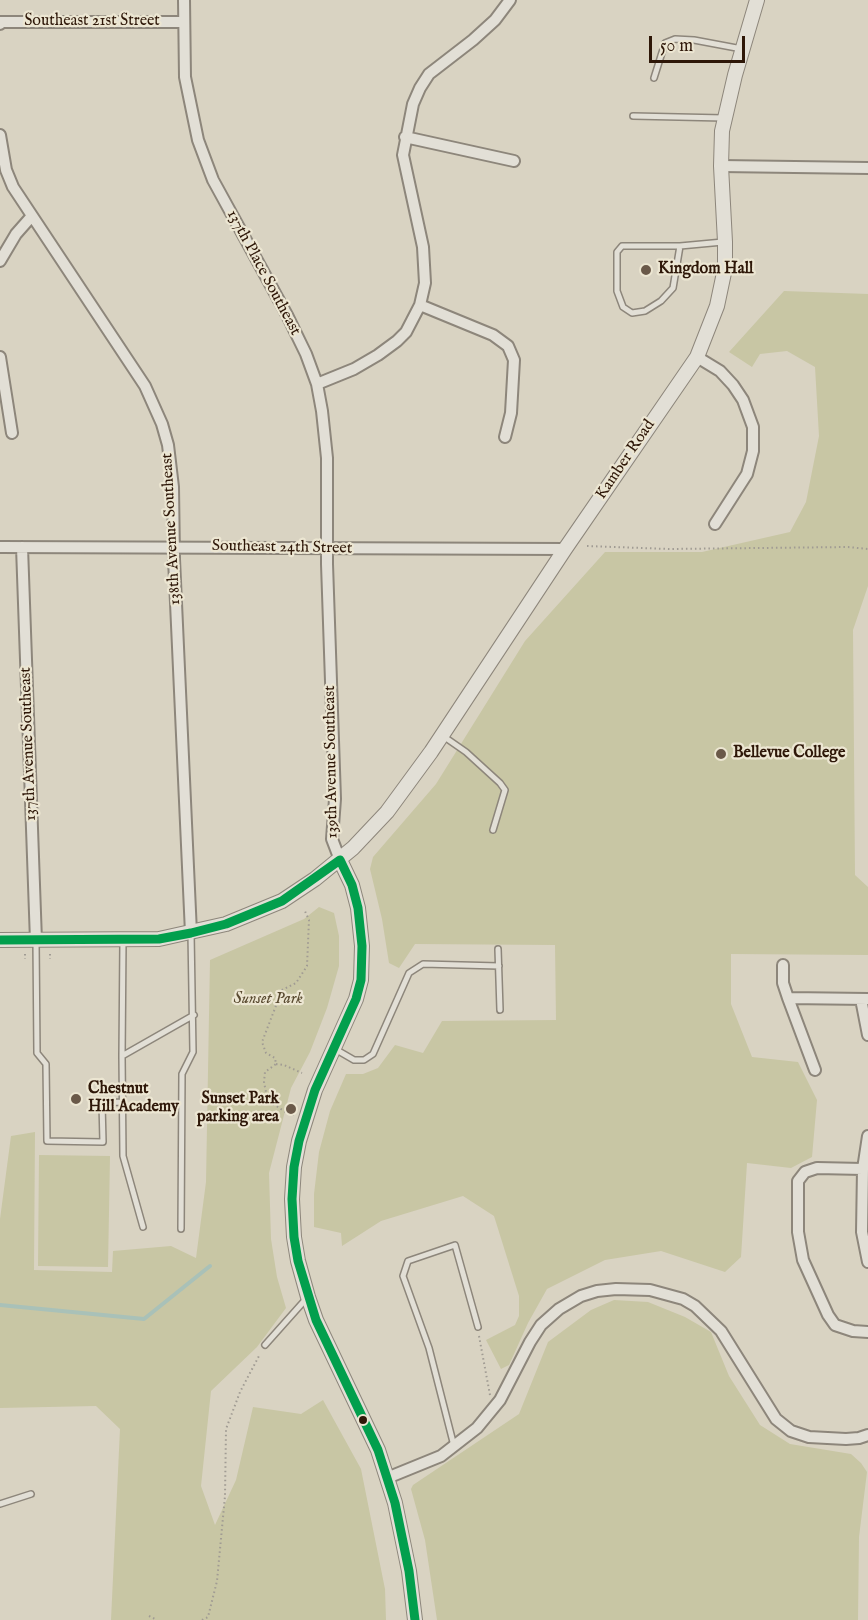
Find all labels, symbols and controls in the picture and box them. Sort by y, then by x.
street label: Southeast 21st Street [24,12,160,32]
scale bar [652,24,748,62]
text: 50 m [660,35,693,58]
street label: 137th Place Southeast [222,207,304,339]
place label: Kingdom Hall [658,260,753,280]
marker: Kingdom Hall [639,263,653,277]
street label: Kamber Road [592,416,660,504]
street label: 138th Avenue Southeast [158,452,186,606]
street label: Southeast 24th Street [212,537,352,559]
street label: 137th Avenue Southeast [17,667,41,821]
street label: 139th Avenue Southeast [321,685,343,839]
place label: Bellevue College [733,744,845,764]
marker: Bellevue College [714,747,728,761]
park label: Sunset Park [233,990,303,1010]
place label: Chestnut Hill Academy [88,1080,179,1118]
place label: Sunset Park parking area [197,1090,279,1128]
marker: Chestnut Hill Academy [69,1092,83,1106]
marker: Sunset Park parking area [284,1102,298,1116]
unlabelled marker [357,1414,369,1426]

